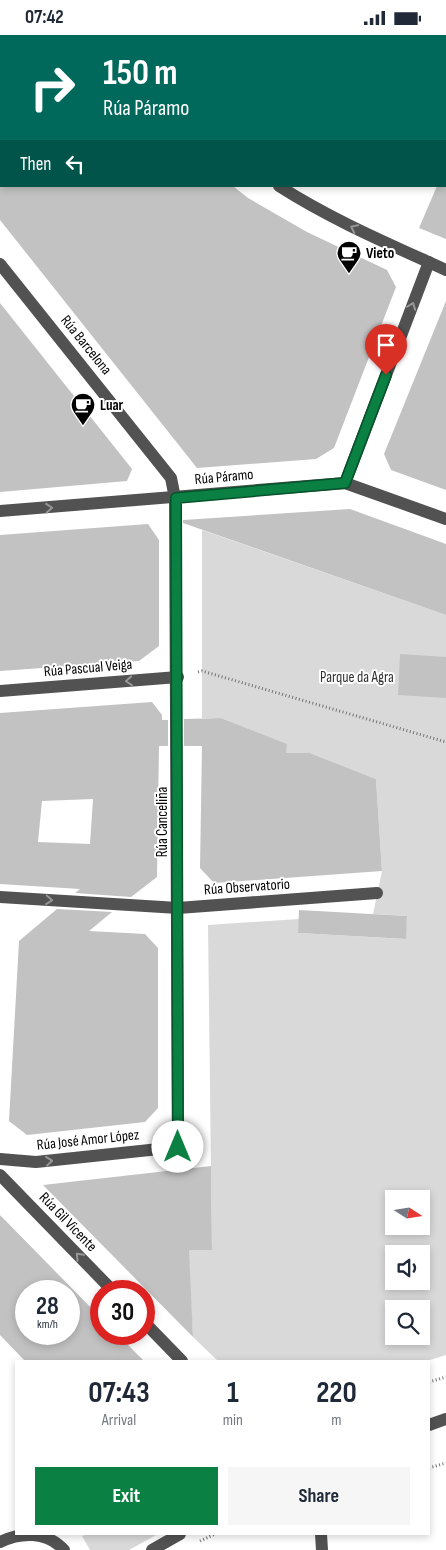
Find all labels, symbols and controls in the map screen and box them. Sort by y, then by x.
text: 07:42 [25,6,64,29]
text: 150 m [103,52,177,95]
icon: right [20,55,85,120]
text: Rúa Páramo [103,95,189,122]
icon: left [61,150,89,178]
text: Then [20,153,51,176]
one-way arrow [350,224,359,234]
cafe icon: Vieto [336,240,362,274]
place label: Vieto [366,244,394,263]
one-way arrow [406,303,416,311]
street label: Rúa Barcelona [56,311,116,379]
pin [365,324,407,375]
icon: arrive [372,331,400,359]
cafe icon: Luar [70,392,96,426]
place label: Luar [100,396,124,415]
street label: Rúa Páramo [194,465,254,489]
one-way arrow [45,502,53,513]
street label: Rúa Pascual Veiga [43,655,133,681]
park label: Parque da Agra [320,668,394,687]
one-way arrow [125,676,133,687]
street label: Rúa Canceliña [153,786,172,857]
street label: Rúa Observatorio [203,875,291,899]
one-way arrow [45,895,53,906]
position arrow [151,1120,203,1172]
street label: Rúa José Amor López [36,1125,141,1155]
one-way arrow [45,1156,53,1167]
street label: Rúa Gil Vicente [35,1188,101,1256]
north arrow [385,1190,430,1235]
map controls [385,1190,430,1345]
button: sound [385,1245,430,1290]
one-way arrow [76,1253,85,1262]
speed limit sign: 30 [90,1280,155,1345]
text: 28 [36,1291,59,1322]
button: search [385,1300,430,1345]
text: km/h [37,1317,58,1332]
text: 07:43 [88,1375,150,1411]
text: 1 [227,1375,239,1411]
text: 220 [316,1375,357,1411]
text: Arrival [102,1411,136,1430]
text: min [223,1411,243,1430]
text: m [331,1411,342,1430]
button: Exit [35,1467,218,1525]
button: Share [228,1467,410,1525]

